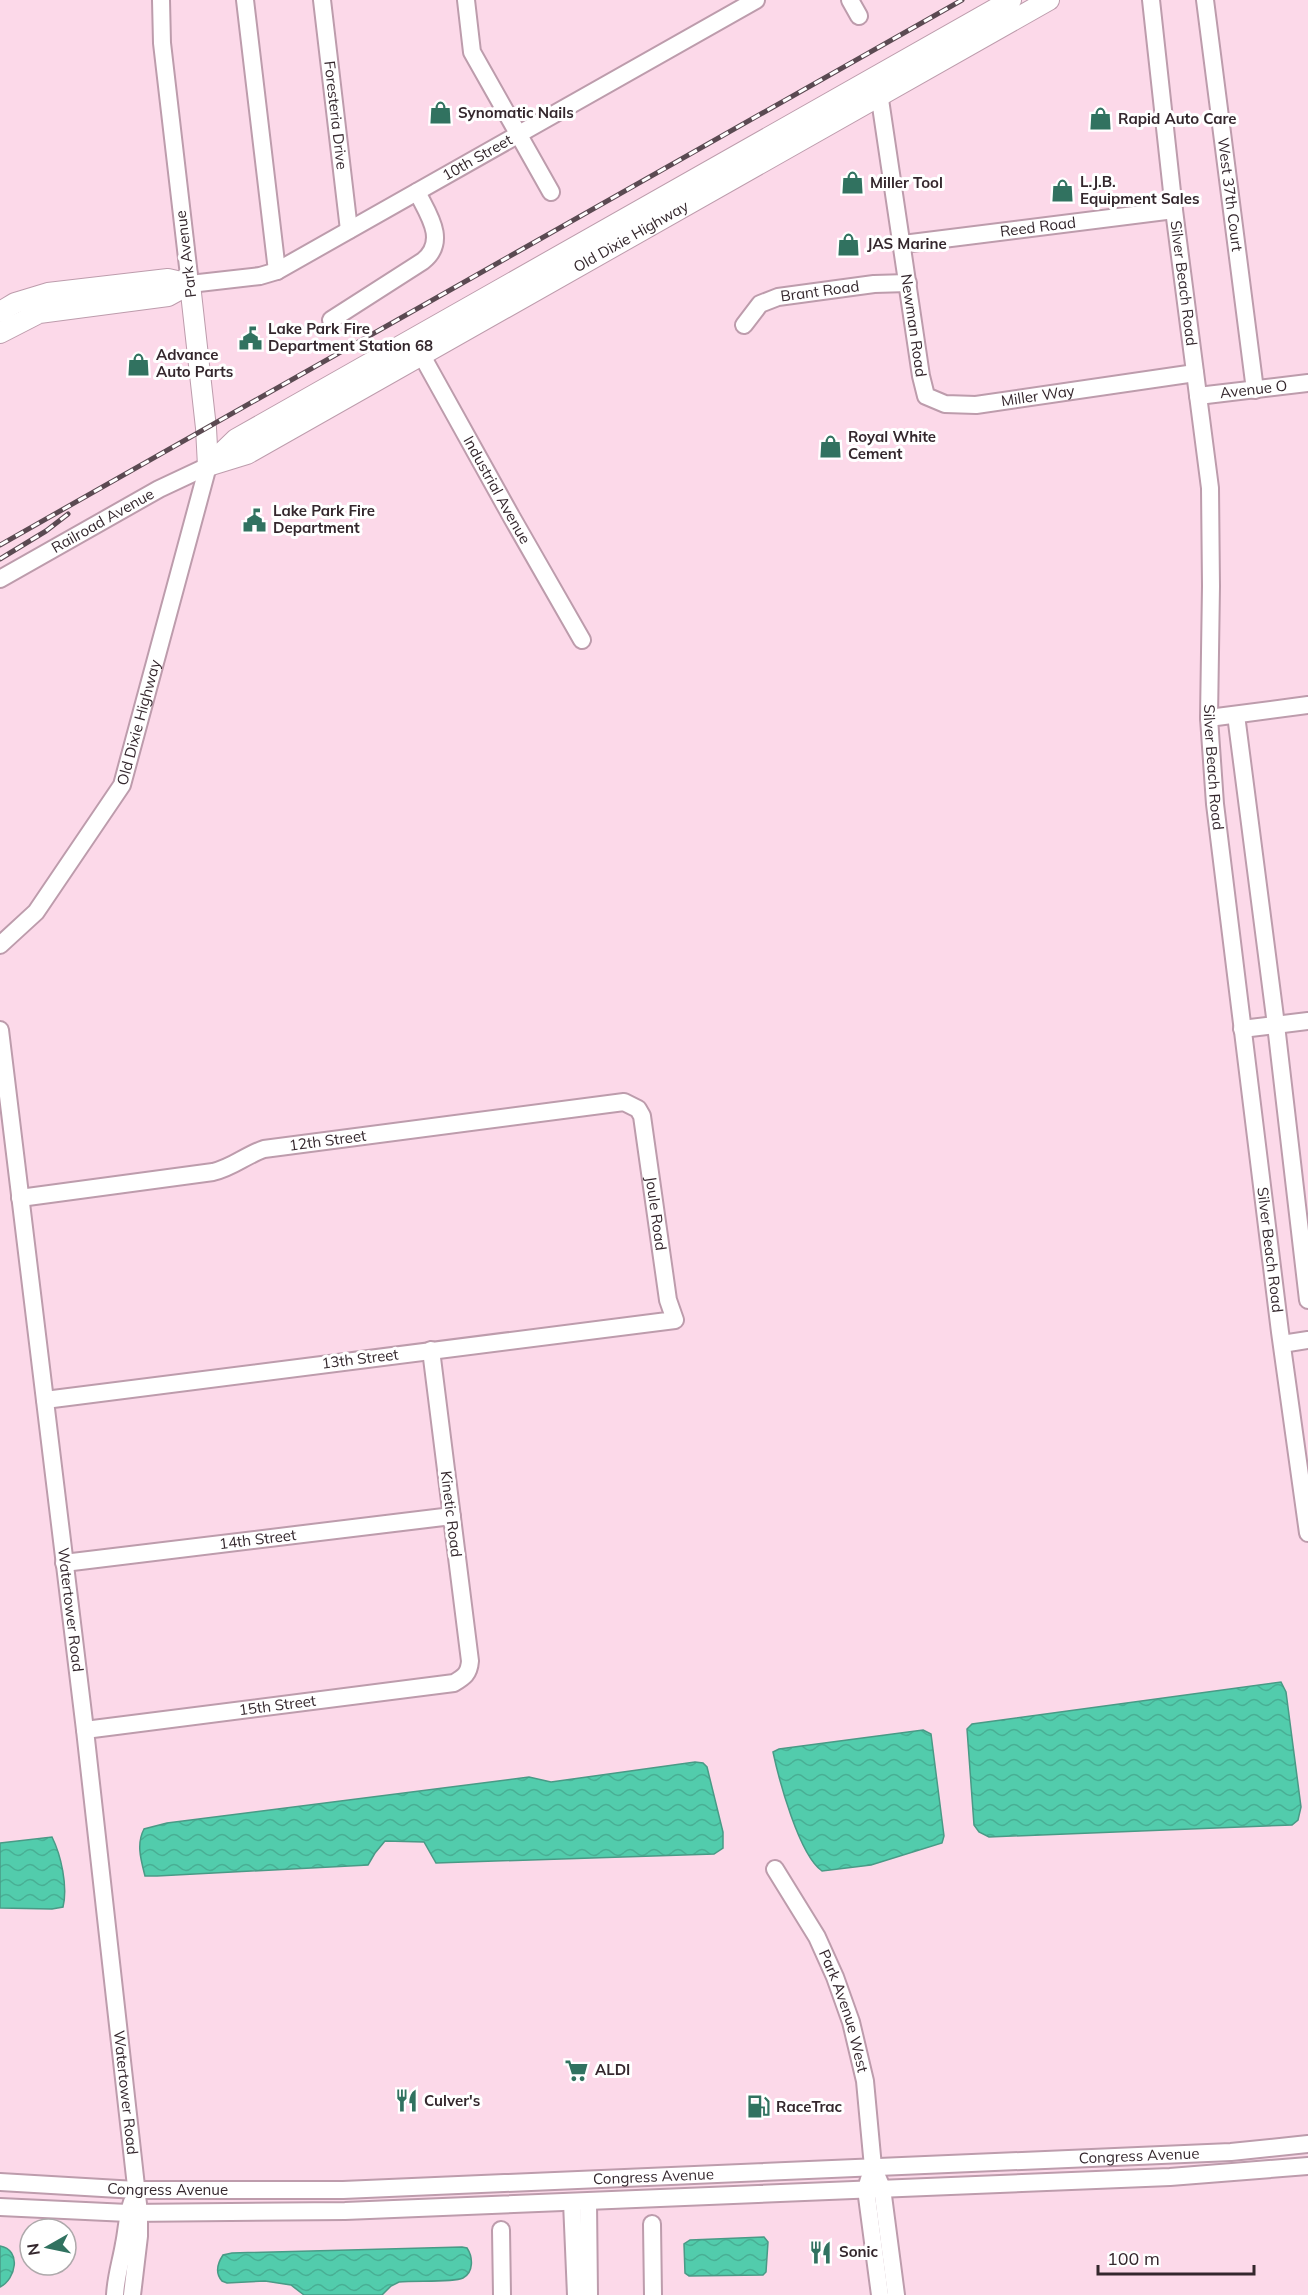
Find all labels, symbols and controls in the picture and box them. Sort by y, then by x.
street label: Foresteria Drive [320,60,352,171]
shop icon: Synomatic Nails [427,100,453,126]
place label: Synomatic Nails [458,103,574,122]
shop icon: Rapid Auto Care [1087,106,1113,132]
place label: Rapid Auto Care [1118,109,1236,128]
street label: 10th Street [439,130,516,185]
street label: West 37th Court [1214,136,1247,252]
shop icon: Miller Tool [839,170,865,196]
place label: L.J.B. Equipment Sales [1080,172,1200,208]
place label: Miller Tool [870,173,943,192]
shop icon: L.J.B. Equipment Sales [1049,178,1075,204]
street label: Old Dixie Highway [570,196,692,276]
street label: Park Avenue [171,209,200,299]
street label: Reed Road [999,212,1077,241]
street label: Silver Beach Road [1166,219,1201,347]
shop icon: JAS Marine [836,231,862,257]
place label: JAS Marine [867,234,947,253]
street label: Newman Road [897,272,931,378]
street label: Brant Road [779,276,860,306]
place label: Lake Park Fire Department Station 68 [268,319,433,355]
public building icon: Lake Park Fire Department Station 68 [237,325,263,351]
place label: Advance Auto Parts [156,345,233,381]
shop icon: Advance Auto Parts [125,351,151,377]
street label: Avenue O [1219,376,1288,402]
street label: Miller Way [1000,381,1076,410]
place label: Royal White Cement [848,427,936,463]
street label: Industrial Avenue [459,432,535,547]
shop icon: Royal White Cement [817,433,843,459]
street label: Railroad Avenue [48,484,157,557]
place label: Lake Park Fire Department [273,501,375,537]
public building icon: Lake Park Fire Department [242,507,268,533]
street label: Old Dixie Highway [112,657,164,787]
street label: Silver Beach Road [1200,704,1228,831]
street label: 12th Street [288,1126,367,1155]
street label: Joule Road [642,1175,671,1252]
street label: Silver Beach Road [1253,1186,1288,1314]
street label: 13th Street [320,1344,400,1373]
street label: Kinetic Road [437,1470,466,1558]
street label: 14th Street [218,1525,297,1553]
street label: Watertower Road [54,1546,88,1673]
street label: 15th Street [238,1691,317,1719]
street label: Park Avenue West [815,1946,873,2074]
street label: Watertower Road [110,2029,142,2156]
supermarket icon: ALDI [564,2057,590,2083]
place label: ALDI [595,2060,630,2079]
restaurant icon: Culver's [393,2088,419,2114]
place label: Culver's [424,2091,480,2110]
fuel station icon: RaceTrac [745,2094,771,2120]
place label: RaceTrac [776,2097,843,2116]
street label: Congress Avenue [1078,2143,1200,2168]
street label: Congress Avenue [593,2164,714,2188]
street label: Congress Avenue [107,2178,228,2199]
north arrow [18,2217,78,2277]
scale bar [1098,2238,1254,2276]
restaurant icon: Sonic [808,2239,834,2265]
text: N [22,2242,44,2257]
place label: Sonic [839,2242,879,2261]
text: 100 m [1107,2247,1160,2270]

